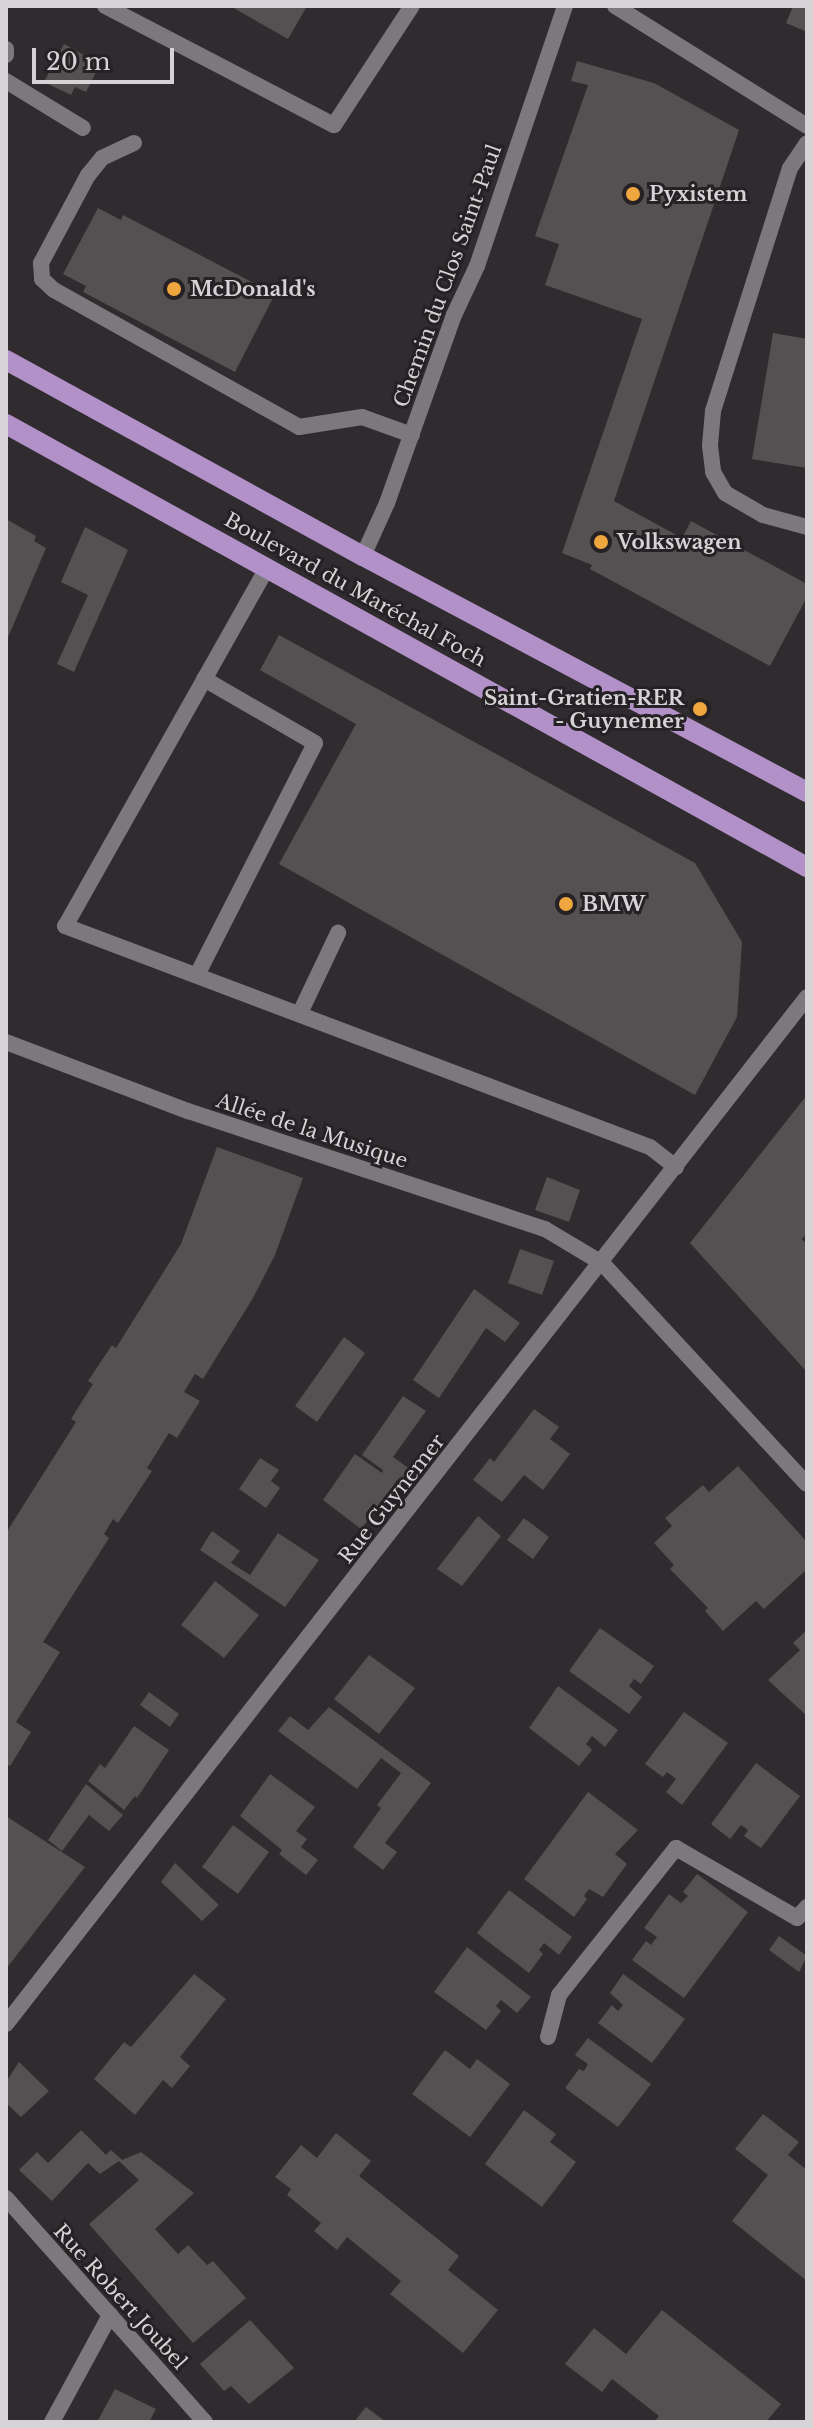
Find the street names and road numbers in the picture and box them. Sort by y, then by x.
street label: Chemin du Clos Saint-Paul [389,141,507,411]
street label: Boulevard du Maréchal Foch [220,508,490,672]
street label: Allée de la Musique [213,1089,411,1173]
street label: Rue Guynemer [334,1430,450,1568]
street label: Rue Robert Joubel [48,2219,192,2375]

